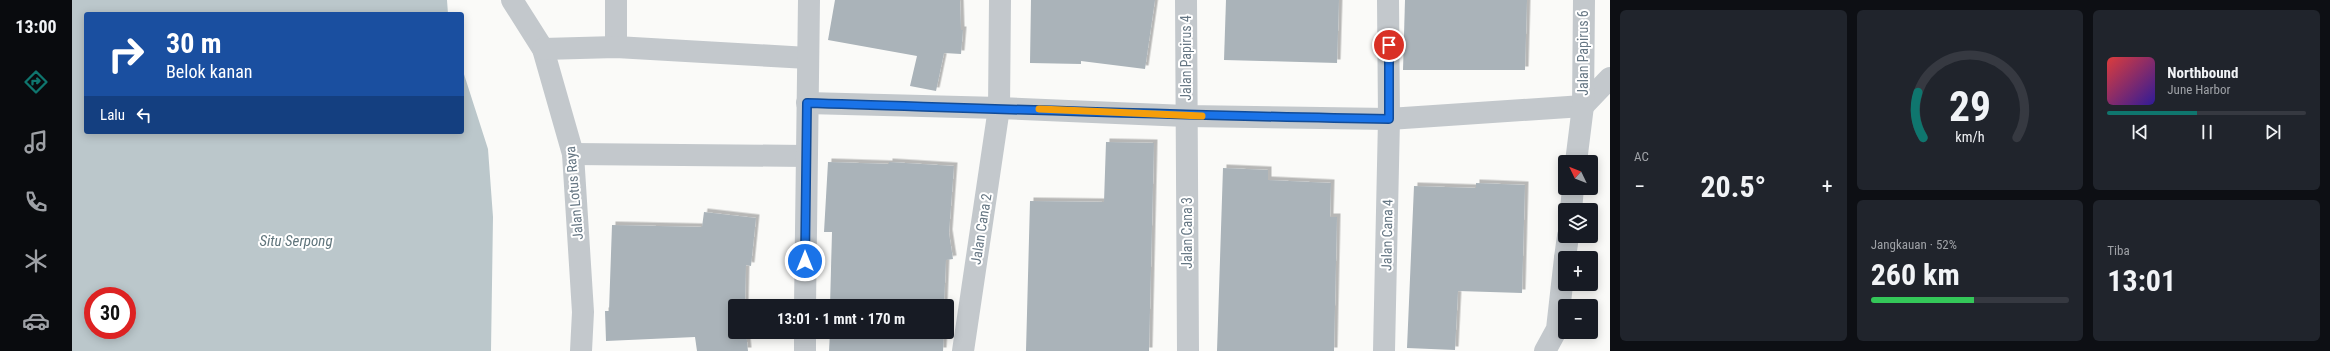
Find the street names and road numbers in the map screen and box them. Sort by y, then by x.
street label: Jalan Papirus 6 [1575,10,1591,96]
street label: Jalan Papirus 4 [1178,15,1194,101]
street label: Jalan Lotus Raya [562,145,586,241]
street label: Jalan Cana 2 [967,192,995,266]
street label: Jalan Cana 3 [1179,197,1195,269]
street label: Jalan Cana 4 [1378,199,1396,271]

